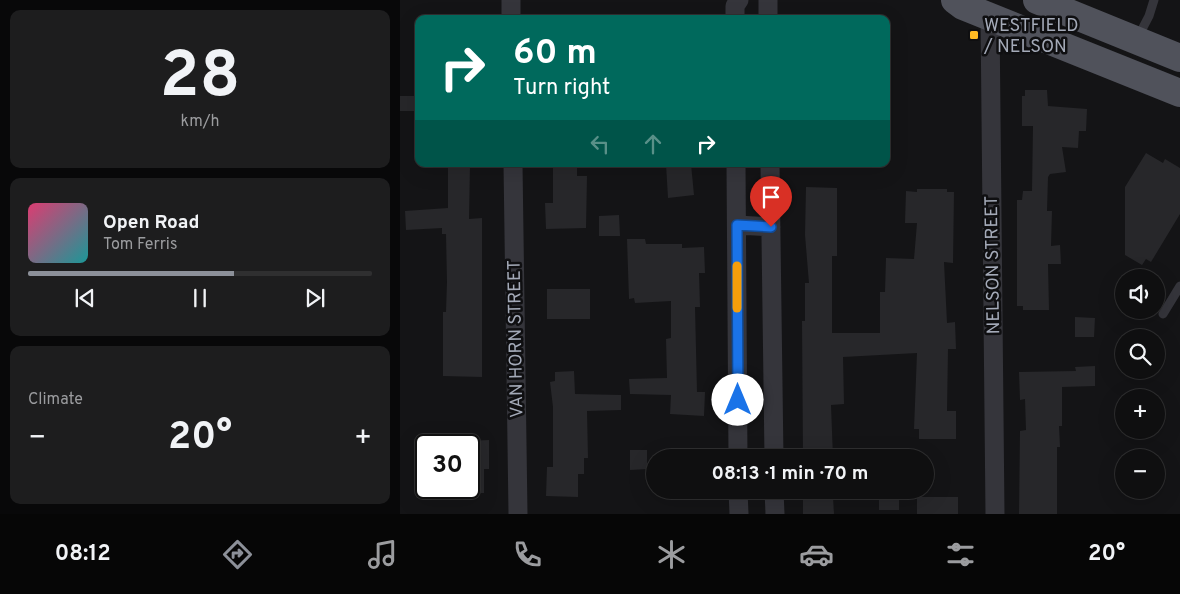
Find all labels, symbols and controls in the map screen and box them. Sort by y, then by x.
place label: WESTFIELD / NELSON [983,15,1079,59]
marker: WESTFIELD / NELSON [968,29,980,41]
text: 60 m [513,32,597,76]
icon: right [430,35,495,100]
text: 28 [160,38,240,120]
text: Turn right [513,75,610,102]
text: km/h [181,112,219,132]
icon: left [586,130,614,158]
icon: ahead [639,130,667,158]
icon: right [692,130,720,158]
pin [750,176,792,227]
icon: arrive [757,183,785,211]
street label: NELSON STREET [981,195,1006,335]
text: Open Road [103,211,199,235]
text: Tom Ferris [103,235,177,255]
street label: VAN HORN STREET [504,260,529,418]
map controls [1115,269,1165,499]
button: sound [1115,269,1165,319]
icon: previous [71,284,99,312]
icon: pause [186,284,214,312]
icon: next [301,284,329,312]
button: search [1115,329,1165,379]
position arrow [711,373,763,425]
button: + [1115,389,1165,439]
text: Climate [28,390,83,410]
text: 20° [168,414,232,463]
text: − [28,421,46,457]
text: + [354,421,372,457]
speed limit sign: 30 [415,434,480,499]
button: − [1115,449,1165,499]
text: 08:13 · 1 min · 70 m [712,462,868,486]
icon: directions [220,537,255,572]
icon: music [365,537,400,572]
icon: phone [510,537,545,572]
icon: climate [654,537,689,572]
icon: car [799,537,834,572]
icon: filters [943,537,978,572]
text: 08:12 [55,541,111,568]
text: 20° [1088,541,1125,568]

